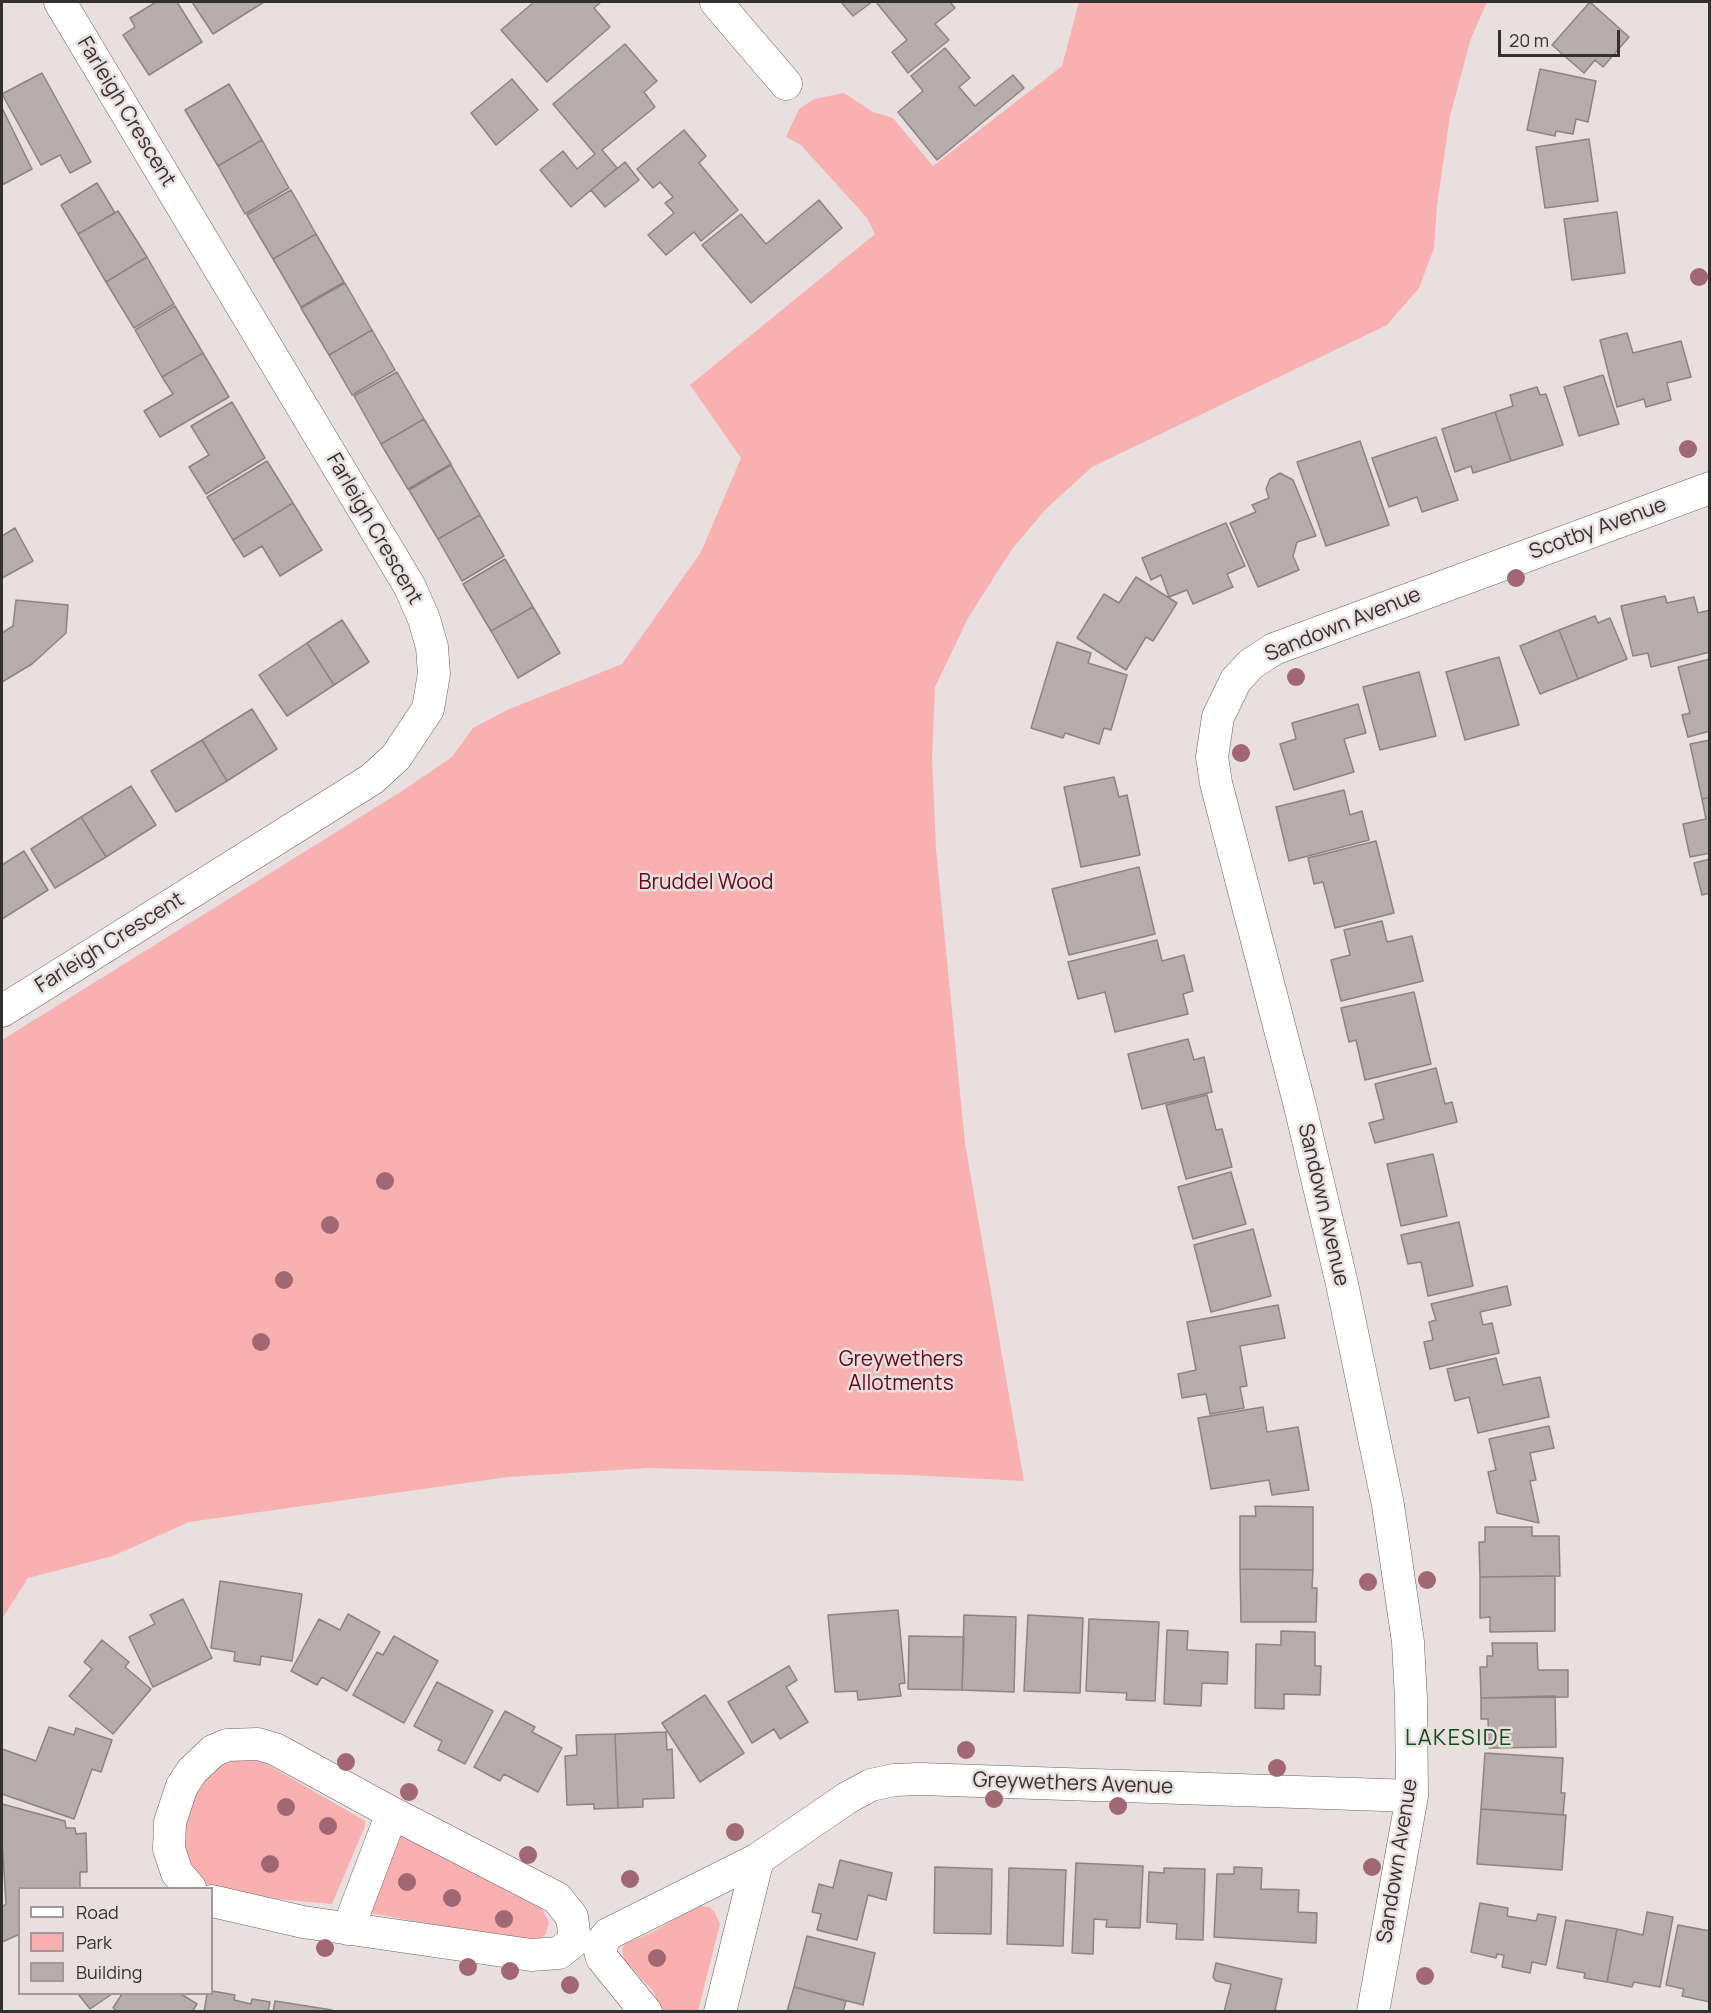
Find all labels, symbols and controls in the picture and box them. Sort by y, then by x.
scale bar [1501,18,1622,56]
text: 20 m [1509,28,1549,52]
street label: Farleigh Crescent [71,32,181,192]
street label: Farleigh Crescent [320,449,428,609]
street label: Scotby Avenue [1526,493,1670,565]
street label: Sandown Avenue [1261,582,1425,668]
park label: Bruddel Wood [639,870,773,896]
street label: Farleigh Crescent [31,887,189,999]
street label: Sandown Avenue [1292,1121,1354,1289]
park label: Greywethers Allotments [839,1347,963,1397]
district label: LAKESIDE [1405,1726,1513,1752]
street label: Greywethers Avenue [972,1768,1174,1800]
street label: Sandown Avenue [1373,1777,1423,1945]
legend [18,1887,213,1995]
text: Road [76,1900,119,1924]
text: Park [76,1930,112,1954]
text: Building [76,1960,142,1984]

